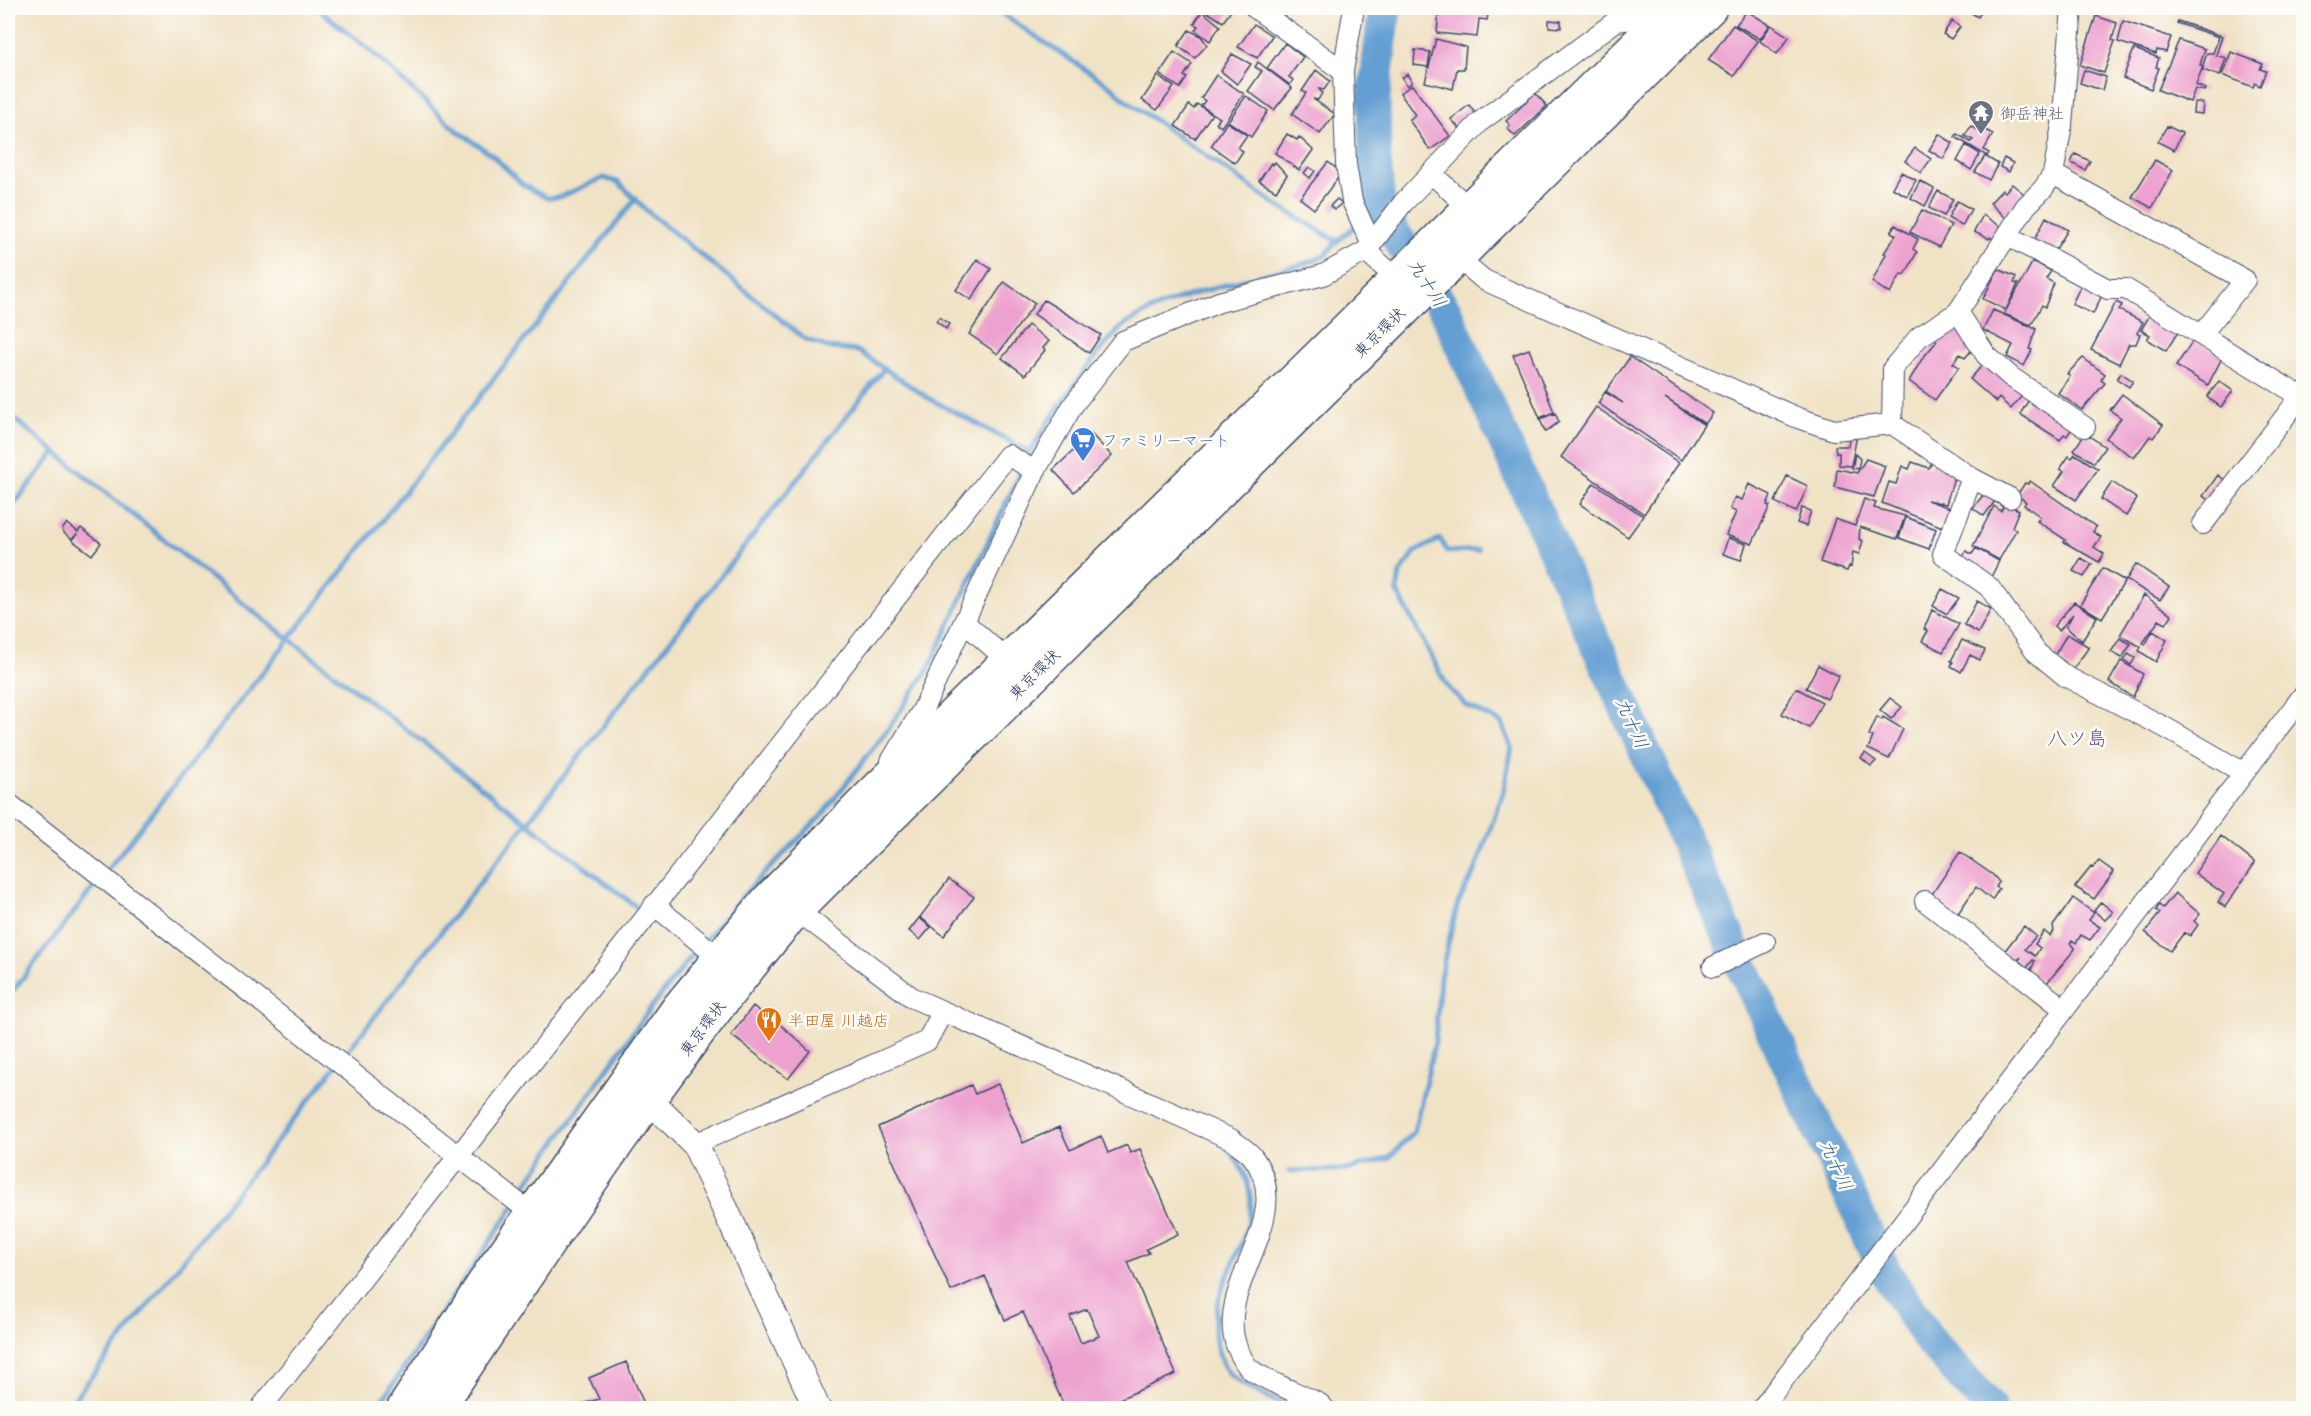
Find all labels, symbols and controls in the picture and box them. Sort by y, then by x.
temple icon: 御岳神社 [1966,98,1996,136]
place label: 御岳神社 [2000,102,2064,123]
water label: 九十川 [1403,253,1453,312]
street label: 東京環状 [1349,302,1409,362]
supermarket icon: ファミリーマート [1068,425,1098,463]
place label: ファミリーマート [1102,429,1230,450]
street label: 東京環状 [1004,644,1064,704]
water label: 九十川 [1611,693,1655,752]
district label: 八ツ島 [2047,724,2107,750]
street label: 東京環状 [674,996,729,1060]
restaurant icon: 半田屋 川越店 [754,1005,784,1043]
place label: 半田屋 川越店 [788,1009,889,1030]
water label: 九十川 [1815,1135,1859,1194]

